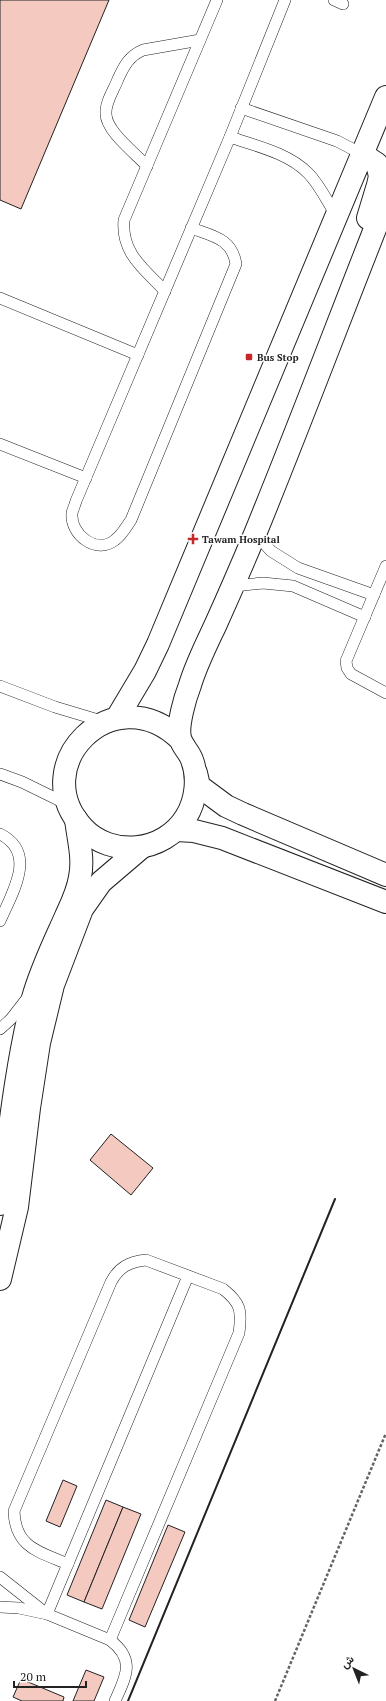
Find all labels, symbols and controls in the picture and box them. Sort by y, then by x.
place label: Bus Stop [257,351,299,364]
marker: Bus Stop [244,352,254,362]
marker: Tawam Hospital [187,533,199,545]
place label: Tawam Hospital [202,533,280,546]
north arrow [334,1649,374,1689]
text: ش [338,1652,357,1671]
scale bar [14,1663,86,1689]
text: 20 m [20,1669,47,1684]

